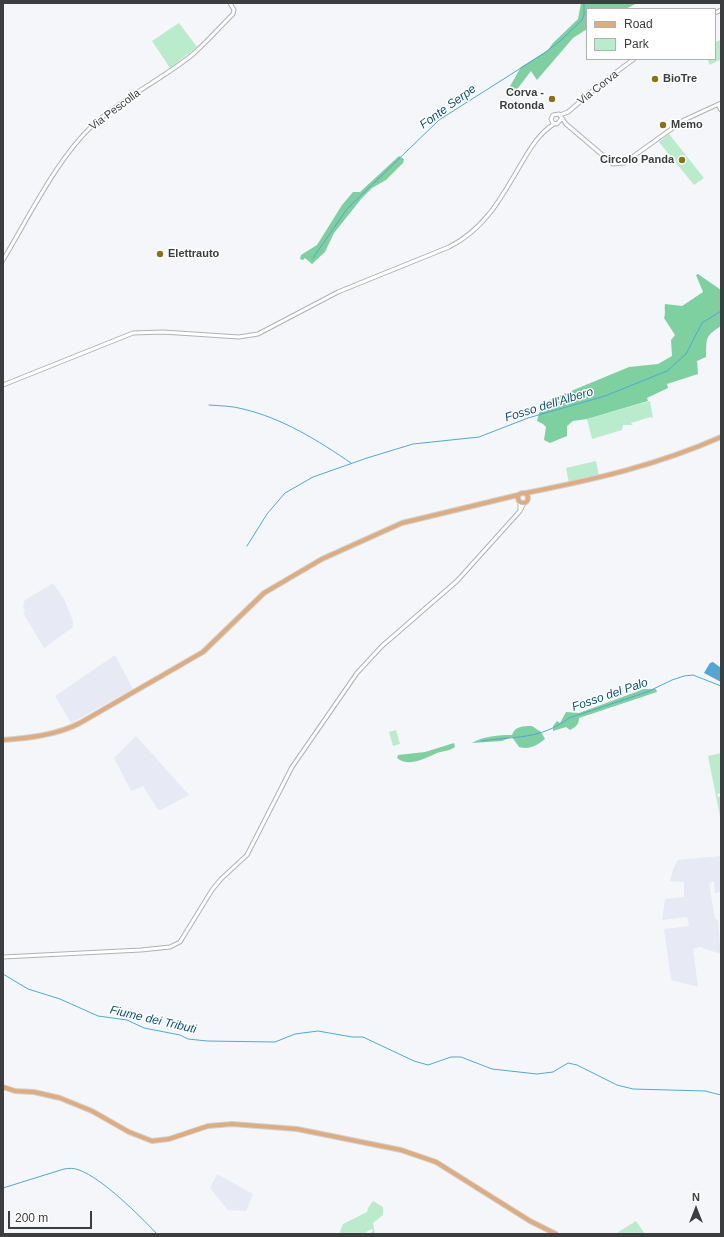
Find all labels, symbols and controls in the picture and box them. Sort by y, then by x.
legend [586,8,716,60]
text: Road [624,17,653,31]
text: Park [624,37,649,51]
street label: Via Corva [575,68,621,108]
place label: BioTre [663,72,697,86]
marker: BioTre [650,74,660,84]
water label: Fonte Serpe [417,82,479,132]
place label: Corva - Rotonda [499,86,544,112]
street label: Via Pescolla [87,87,143,133]
marker: Corva - Rotonda [547,94,557,104]
place label: Memo [671,118,703,132]
marker: Memo [658,120,668,130]
place label: Circolo Panda [600,153,674,167]
marker: Circolo Panda [677,155,687,165]
place label: Elettrauto [168,247,219,261]
marker: Elettrauto [155,249,165,259]
water label: Fosso dell'Albero [503,385,595,425]
water label: Fosso del Palo [570,675,650,715]
water label: Fiume dei Tributi [108,1003,198,1037]
north arrow [676,1189,716,1229]
text: N [692,1191,700,1203]
scale bar [10,1203,94,1229]
text: 200 m [15,1211,48,1225]

